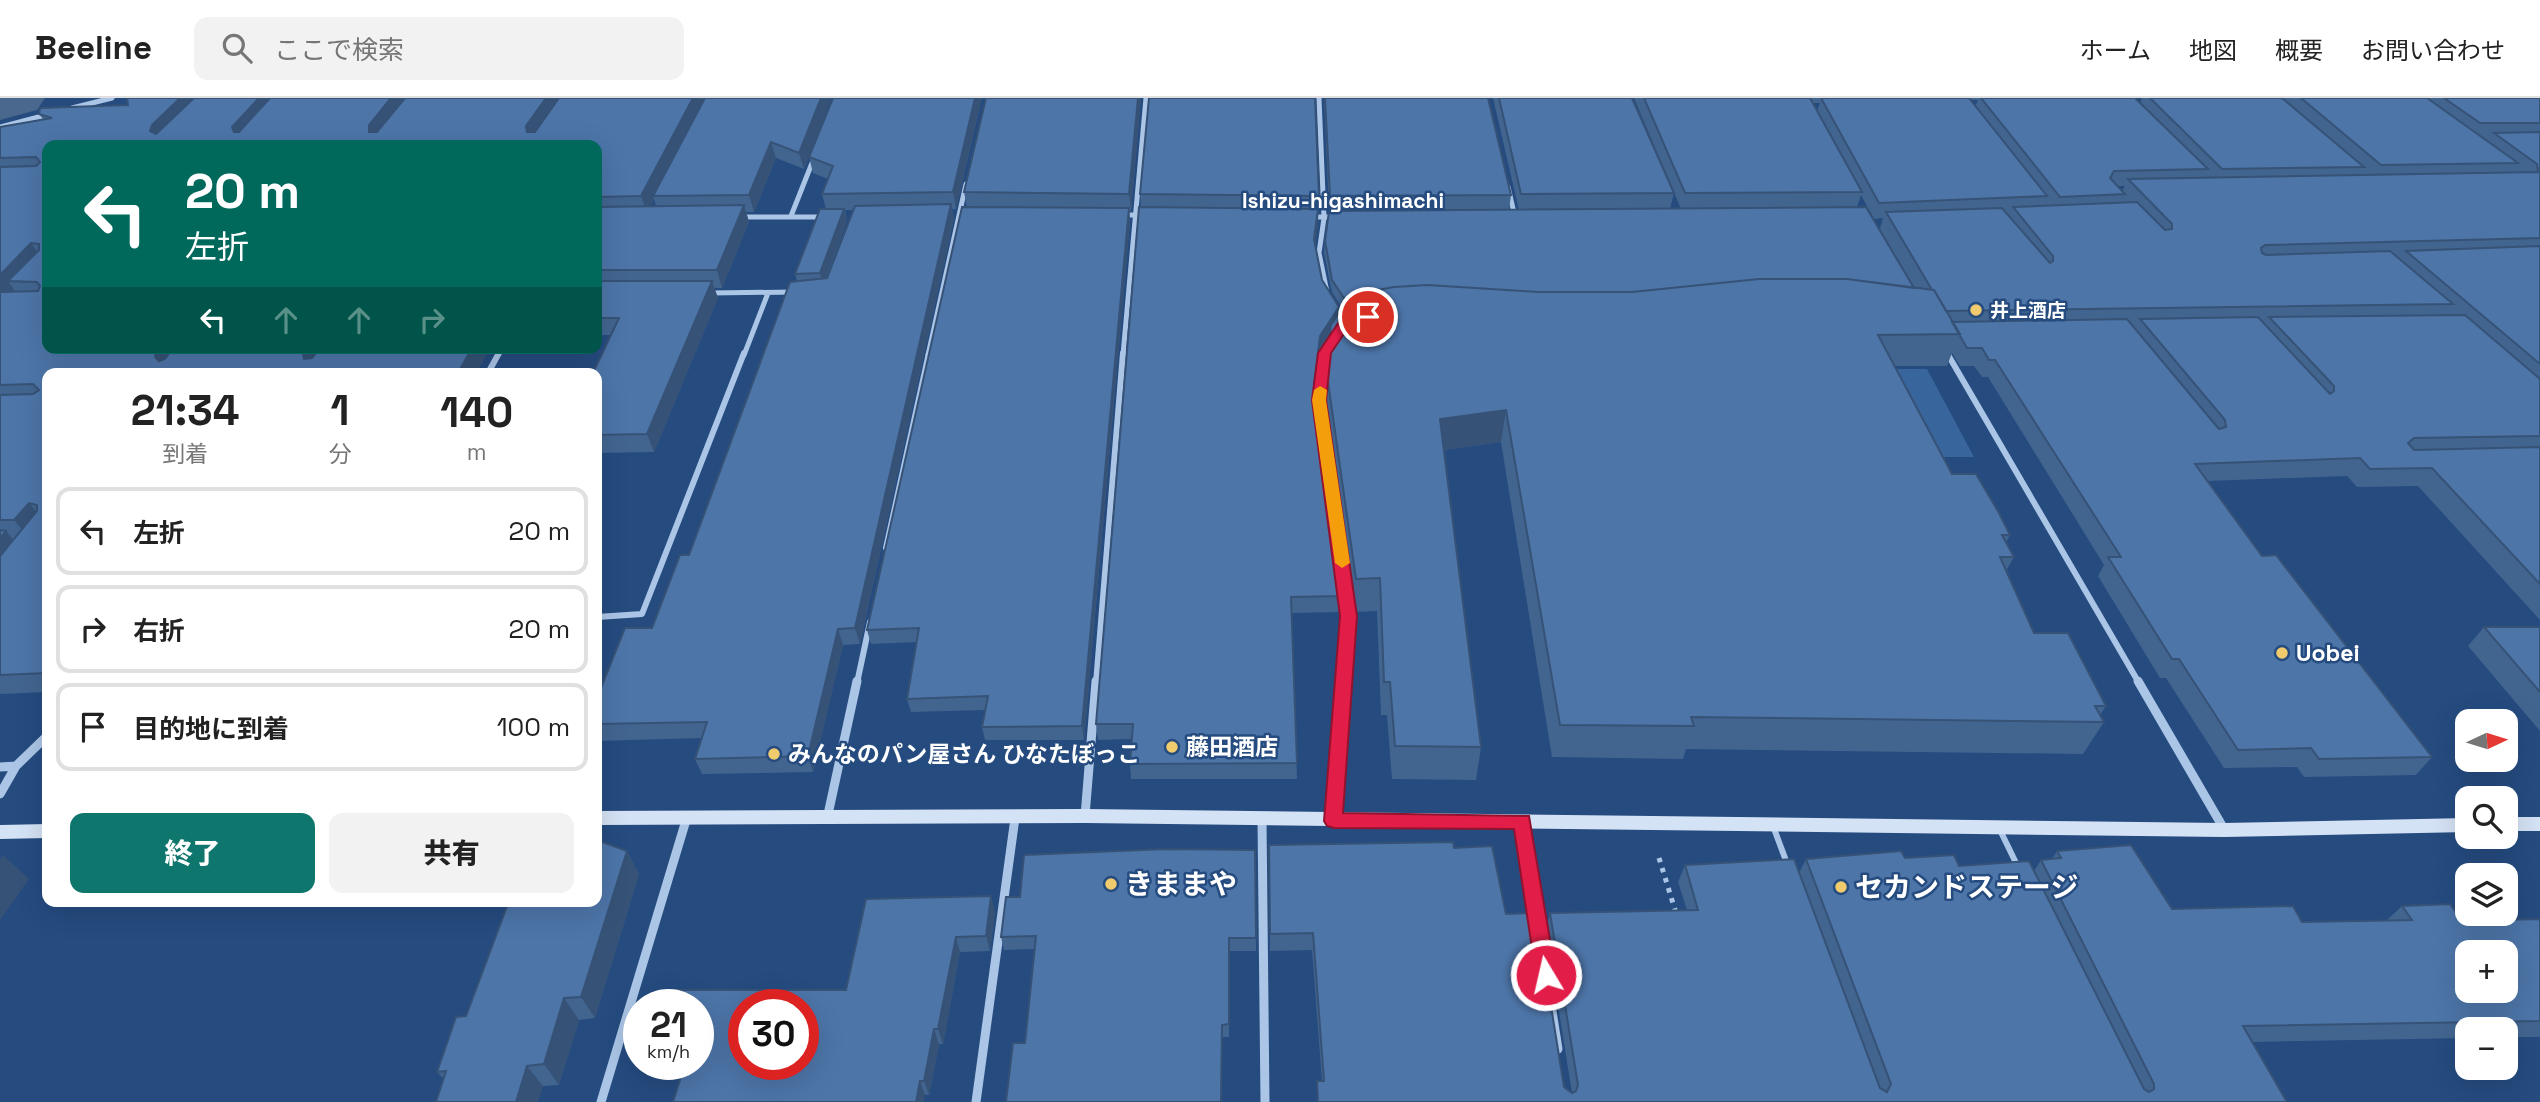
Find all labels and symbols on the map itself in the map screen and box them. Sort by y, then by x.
district label: Ishizu-higashimachi [1242,187,1444,214]
pin [1338,287,1398,347]
place label: 井上酒店 [1990,298,2066,323]
marker: 井上酒店 [1968,302,1984,318]
place label: Uobei [2296,638,2360,668]
marker: Uobei [2274,645,2290,661]
north arrow [2455,709,2518,772]
place label: 藤田酒店 [1186,732,1278,762]
place label: みんなのパン屋さん ひなたぼっこ [788,739,1140,769]
marker: 藤田酒店 [1164,739,1180,755]
marker: みんなのパン屋さん ひなたぼっこ [766,746,782,762]
place label: きままや [1125,866,1237,902]
place label: セカンドステージ [1855,869,2078,905]
marker: きままや [1103,876,1119,892]
marker: セカンドステージ [1833,879,1849,895]
position arrow [1509,938,1583,1012]
speed limit sign: 30 [728,989,819,1080]

